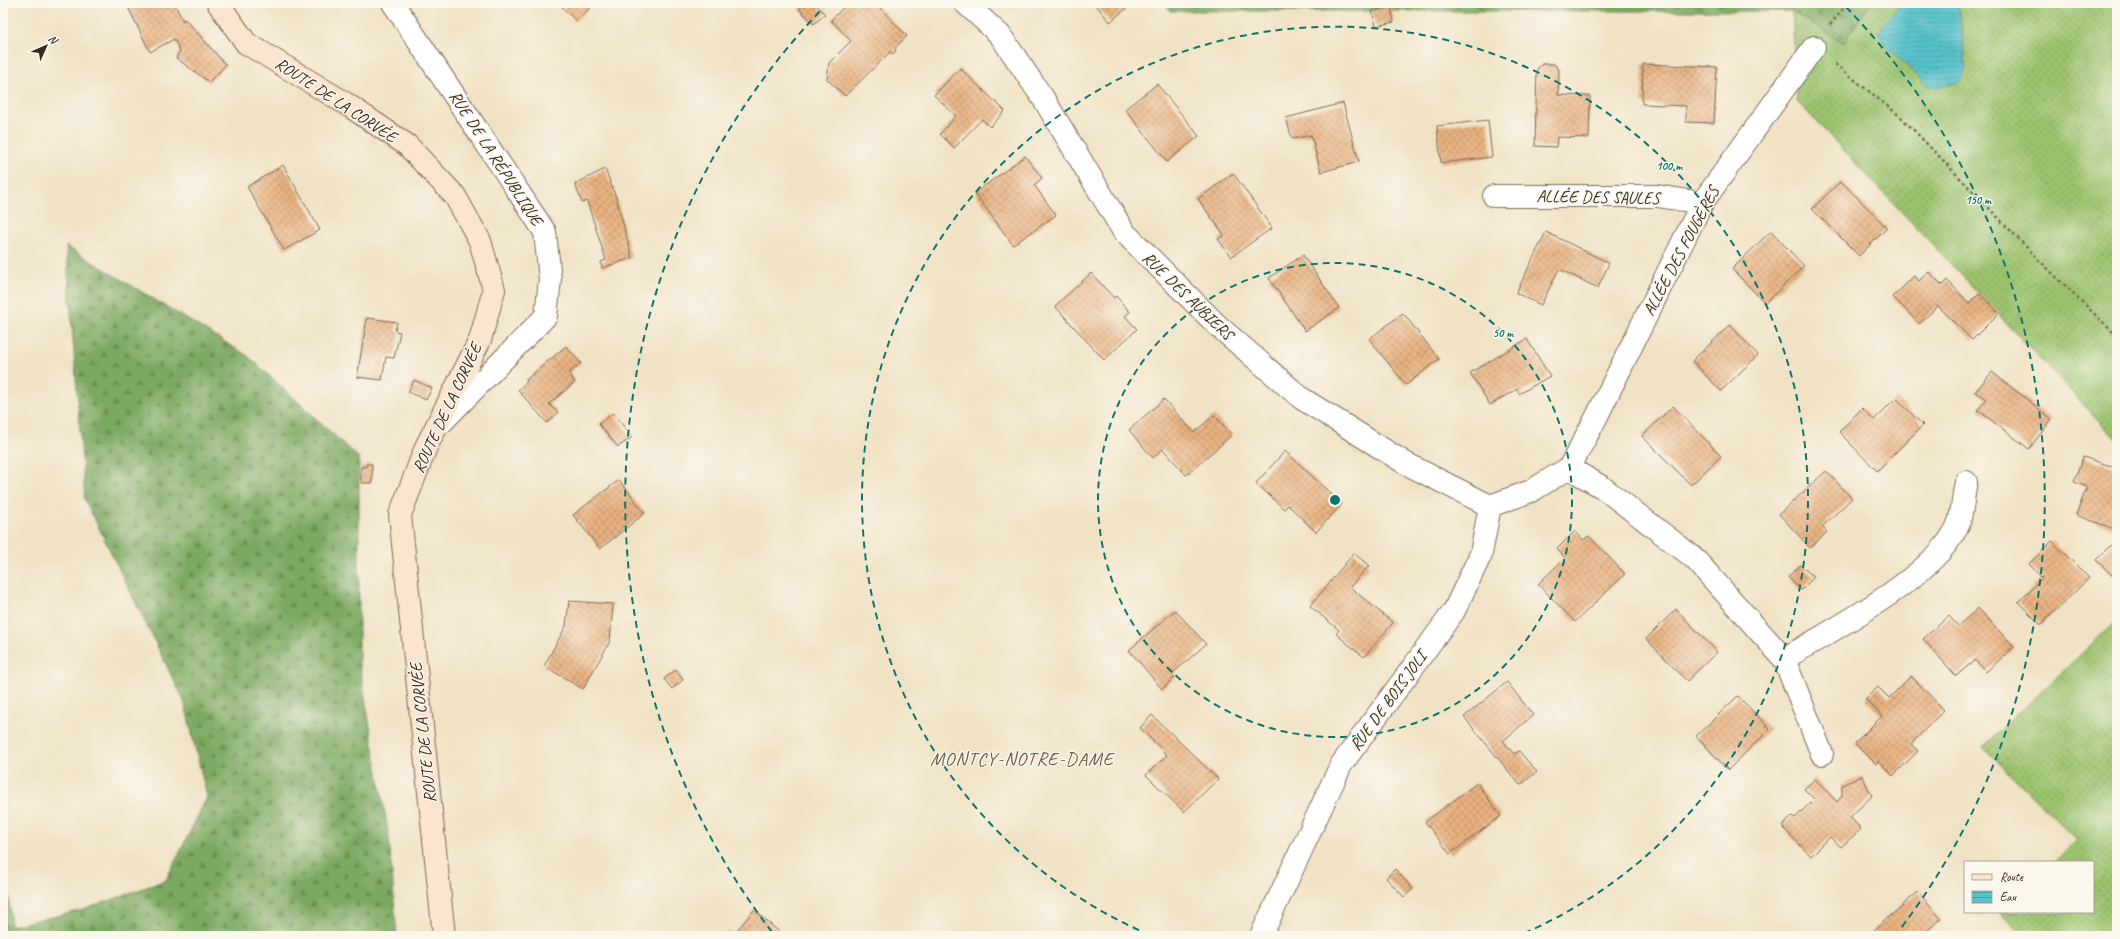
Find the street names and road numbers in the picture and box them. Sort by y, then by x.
street label: ROUTE DE LA CORVÉE [271,52,403,148]
street label: RUE DE LA RÉPUBLIQUE [445,86,549,231]
street label: ALLÉE DES FOUGÈRES [1637,180,1725,319]
street label: ALLÉE DES SAULES [1536,184,1662,209]
street label: RUE DES AUBIERS [1138,247,1240,347]
street label: ROUTE DE LA CORVÉE [407,338,487,476]
street label: RUE DE BOIS JOLI [1345,644,1433,755]
street label: ROUTE DE LA CORVÉE [404,660,441,804]

